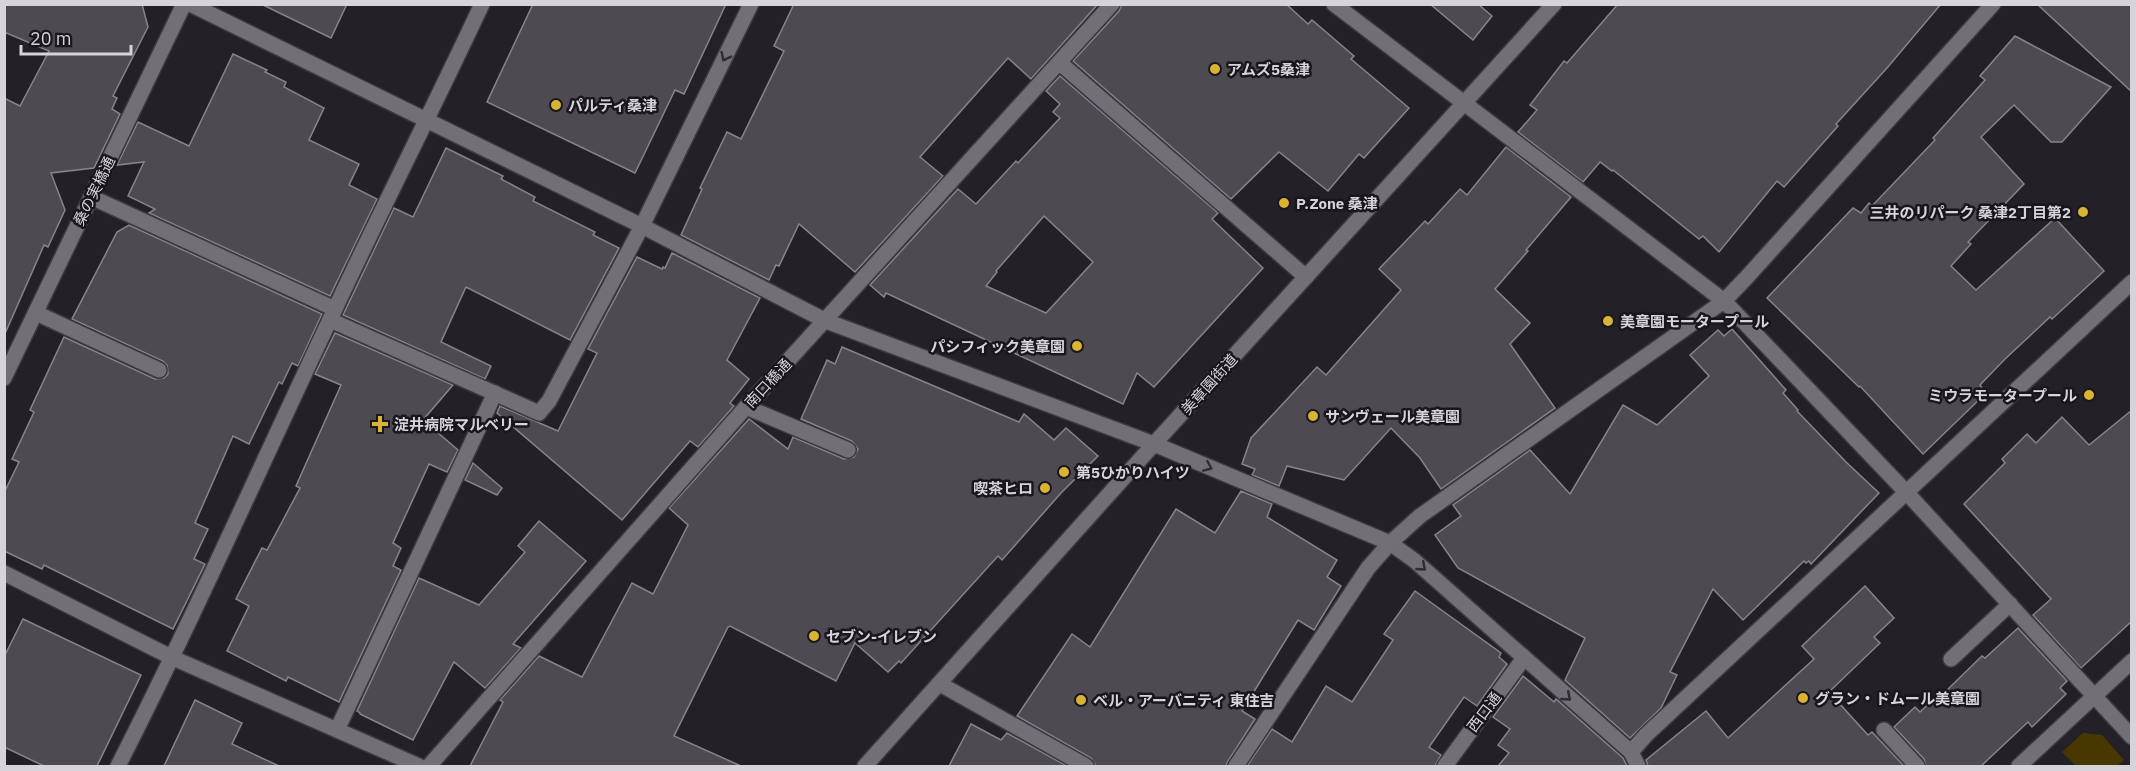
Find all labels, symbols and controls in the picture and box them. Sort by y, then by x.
scale bar [21,18,130,56]
text: 20 m [30,27,72,50]
one-way arrow [721,51,733,62]
place label: アムズ5桑津 [1227,60,1310,79]
marker: アムズ5桑津 [1208,62,1222,76]
place label: パルティ桑津 [568,96,657,115]
marker: パルティ桑津 [549,98,563,112]
street label: 桑の実橋通 [69,153,119,229]
place label: P.Zone 桑津 [1296,194,1378,213]
marker: P.Zone 桑津 [1277,196,1291,210]
place label: 三井のリパーク 桑津2丁目第2 [1869,203,2071,222]
marker: 三井のリパーク 桑津2丁目第2 [2076,205,2090,219]
place label: 美章園モータープール [1620,312,1769,331]
marker: 美章園モータープール [1601,314,1615,328]
place label: パシフィック美章園 [930,337,1065,356]
marker: パシフィック美章園 [1070,339,1084,353]
street label: 美章園街道 [1177,350,1241,418]
street label: 南口橋通 [741,355,795,411]
place label: ミウラモータープール [1928,386,2077,405]
marker: ミウラモータープール [2082,388,2096,402]
place label: サンヴェール美章園 [1325,407,1460,426]
marker: サンヴェール美章園 [1306,409,1320,423]
marker: 淀井病院マルベリー [371,415,389,433]
place label: 淀井病院マルベリー [394,415,529,434]
one-way arrow [1202,460,1213,472]
place label: 第5ひかりハイツ [1076,463,1190,482]
marker: 第5ひかりハイツ [1057,465,1071,479]
place label: 喫茶ヒロ [973,479,1033,498]
marker: 喫茶ヒロ [1038,481,1052,495]
one-way arrow [1415,560,1426,571]
place label: セブン-イレブン [826,627,937,646]
marker: セブン-イレブン [807,629,821,643]
street label: 西口通 [1463,688,1505,736]
place label: グラン・ドムール美章園 [1815,689,1980,708]
one-way arrow [1561,690,1571,701]
place label: ベル・アーバニティ 東住吉 [1093,691,1275,710]
marker: グラン・ドムール美章園 [1796,691,1810,705]
marker: ベル・アーバニティ 東住吉 [1074,693,1088,707]

